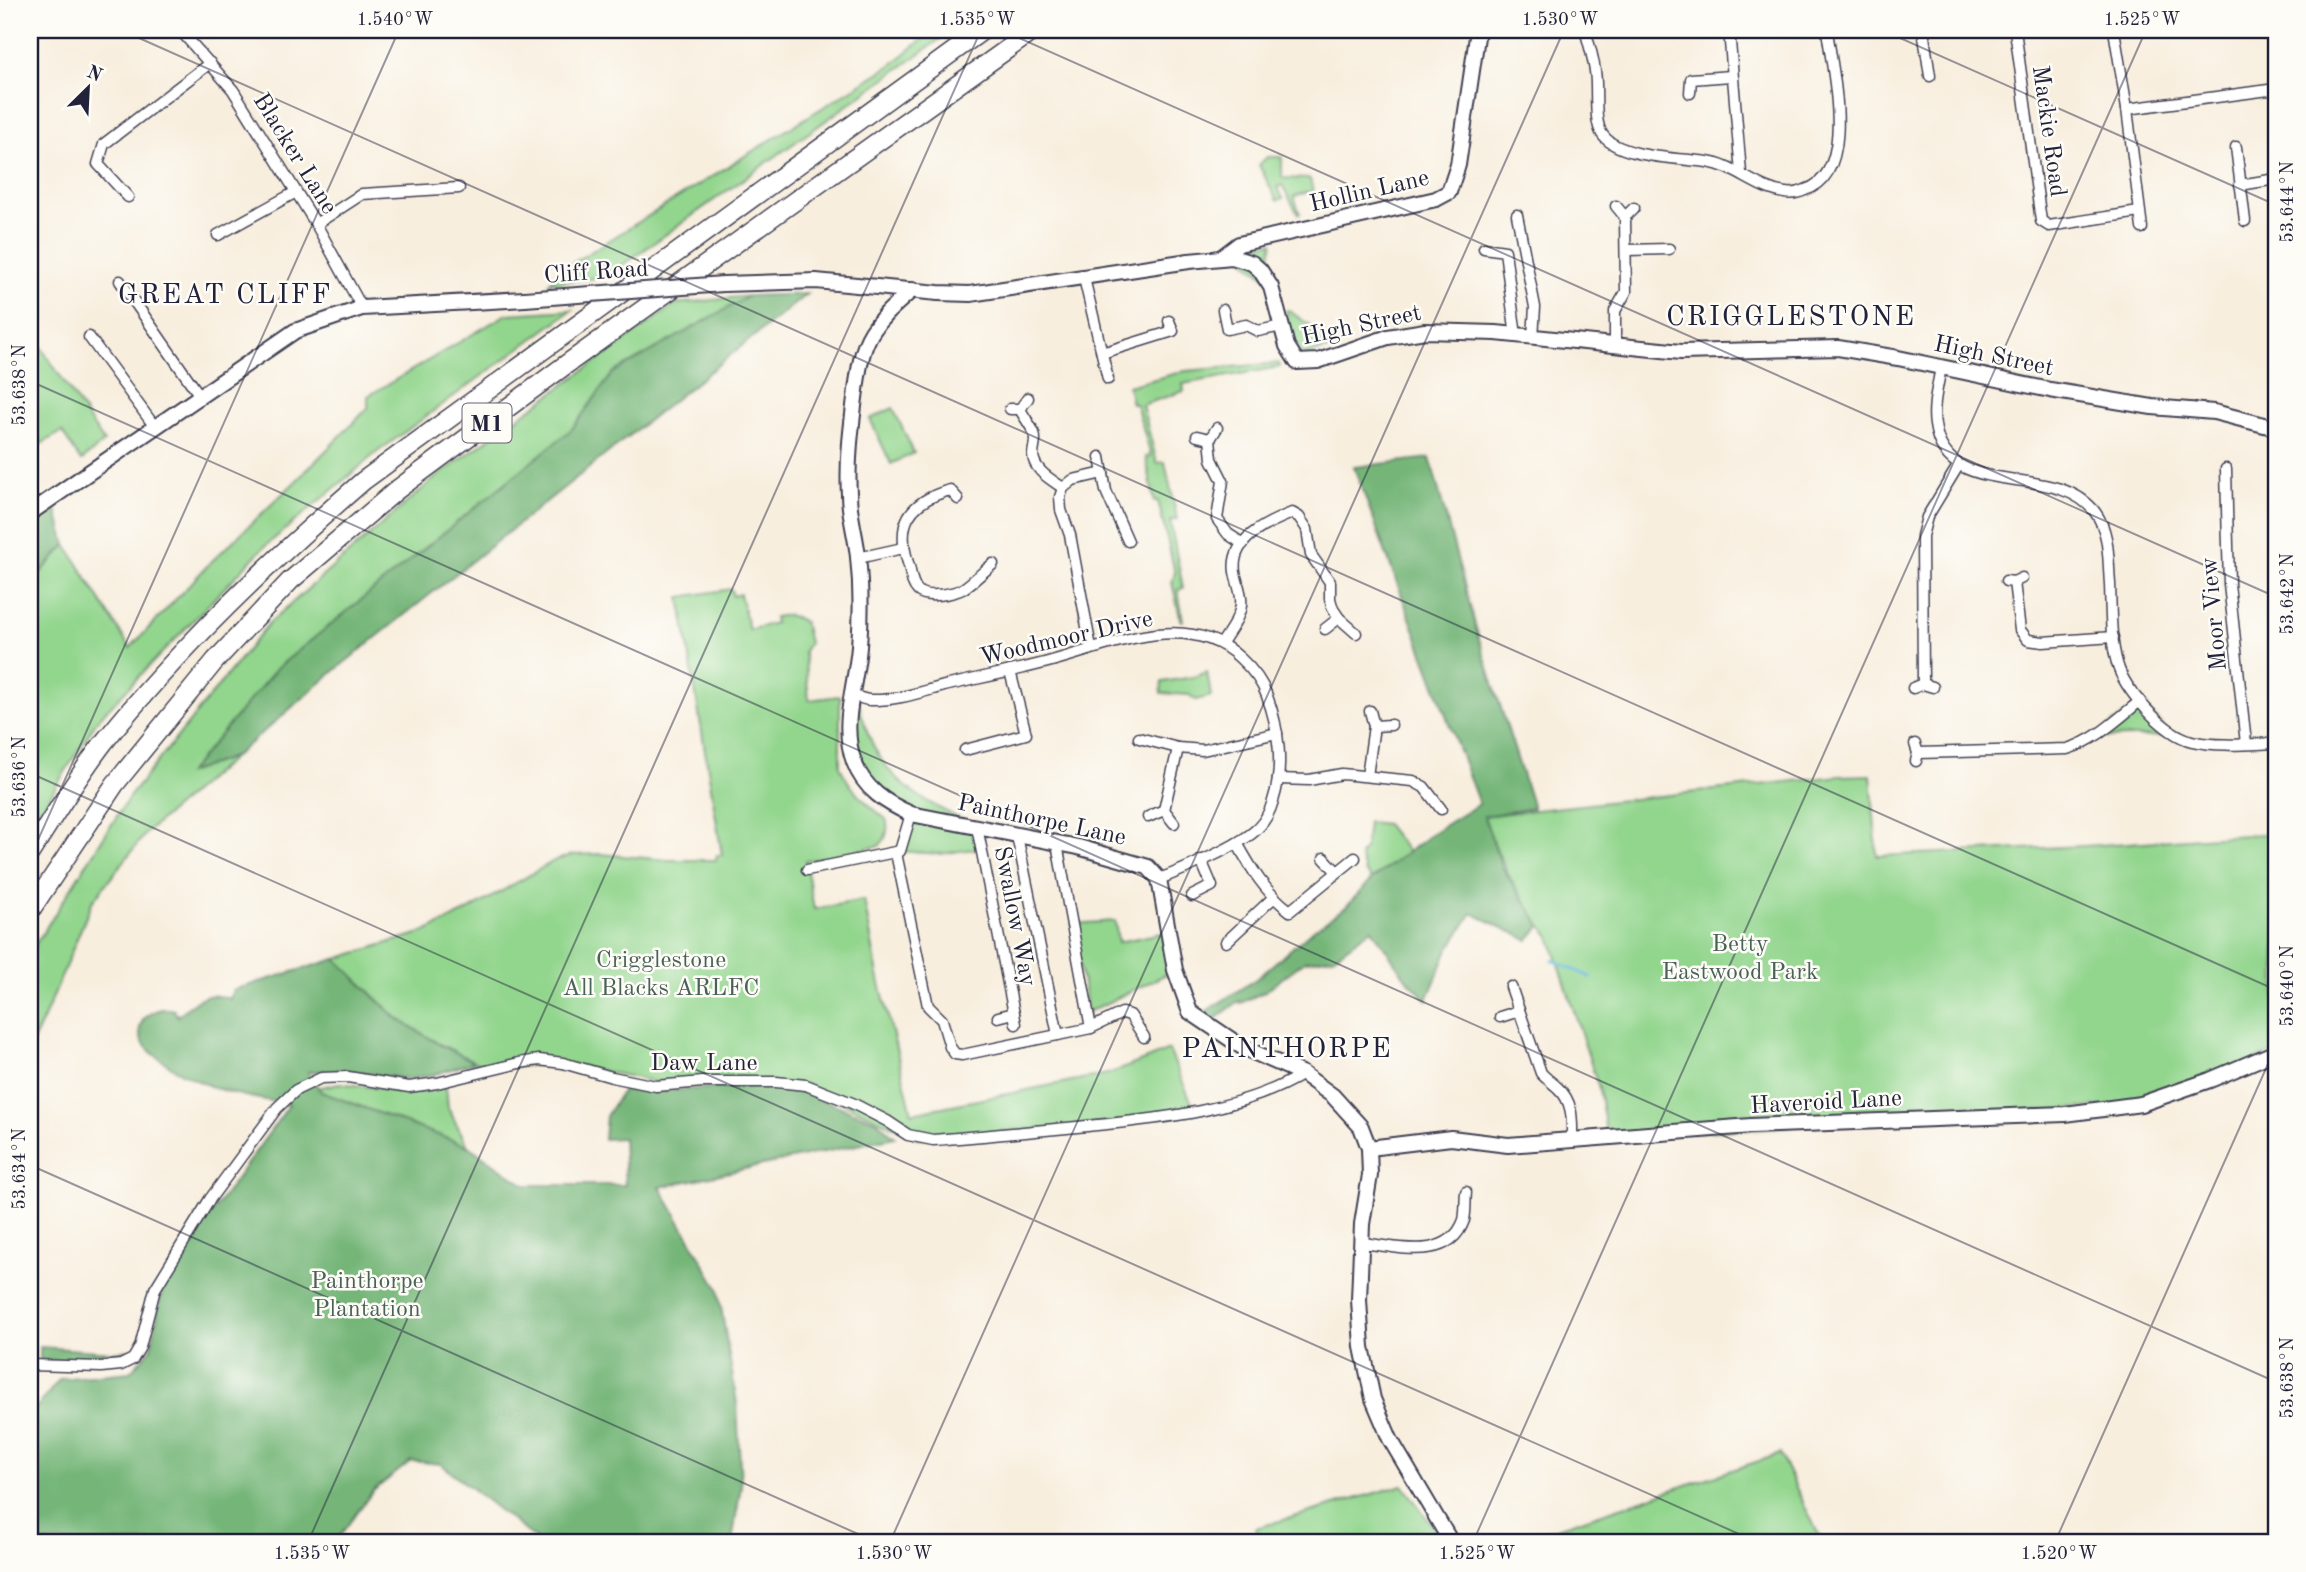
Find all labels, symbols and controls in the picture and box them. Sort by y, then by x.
text: 1.540°W [357,11,433,29]
text: 1.535°W [939,11,1015,29]
text: 1.530°W [1522,11,1598,29]
text: 1.525°W [2104,11,2180,29]
north arrow [52,52,122,122]
text: N [83,63,105,87]
street label: Mackie Road [2027,64,2069,199]
street label: Blacker Lane [248,89,341,219]
text: 53.644°N [2279,161,2297,243]
street label: Hollin Lane [1307,167,1432,217]
street label: Cliff Road [543,257,649,289]
district label: GREAT CLIFF [118,282,332,310]
street label: High Street [1299,302,1423,350]
district label: CRIGGLESTONE [1666,304,1916,332]
street label: High Street [1932,333,2056,381]
text: 53.638°N [11,344,29,426]
road number: M1 [462,404,512,442]
text: 53.642°N [2279,553,2297,635]
street label: Moor View [2198,556,2232,672]
street label: Woodmoor Drive [978,607,1155,671]
text: 53.636°N [11,736,29,818]
street label: Painthorpe Lane [955,791,1128,851]
street label: Swallow Way [989,844,1039,989]
park label: Betty Eastwood Park [1661,933,1819,985]
text: 53.640°N [2279,945,2297,1027]
park label: Crigglestone All Blacks ARLFC [563,949,759,1001]
district label: PAINTHORPE [1181,1036,1393,1064]
street label: Daw Lane [650,1052,758,1076]
street label: Haveroid Lane [1750,1087,1903,1119]
text: 53.634°N [11,1128,29,1210]
park label: Painthorpe Plantation [310,1270,424,1322]
text: 53.638°N [2279,1337,2297,1419]
text: 1.535°W [274,1545,350,1563]
text: 1.530°W [856,1545,932,1563]
text: 1.525°W [1439,1545,1515,1563]
text: 1.520°W [2021,1545,2097,1563]

